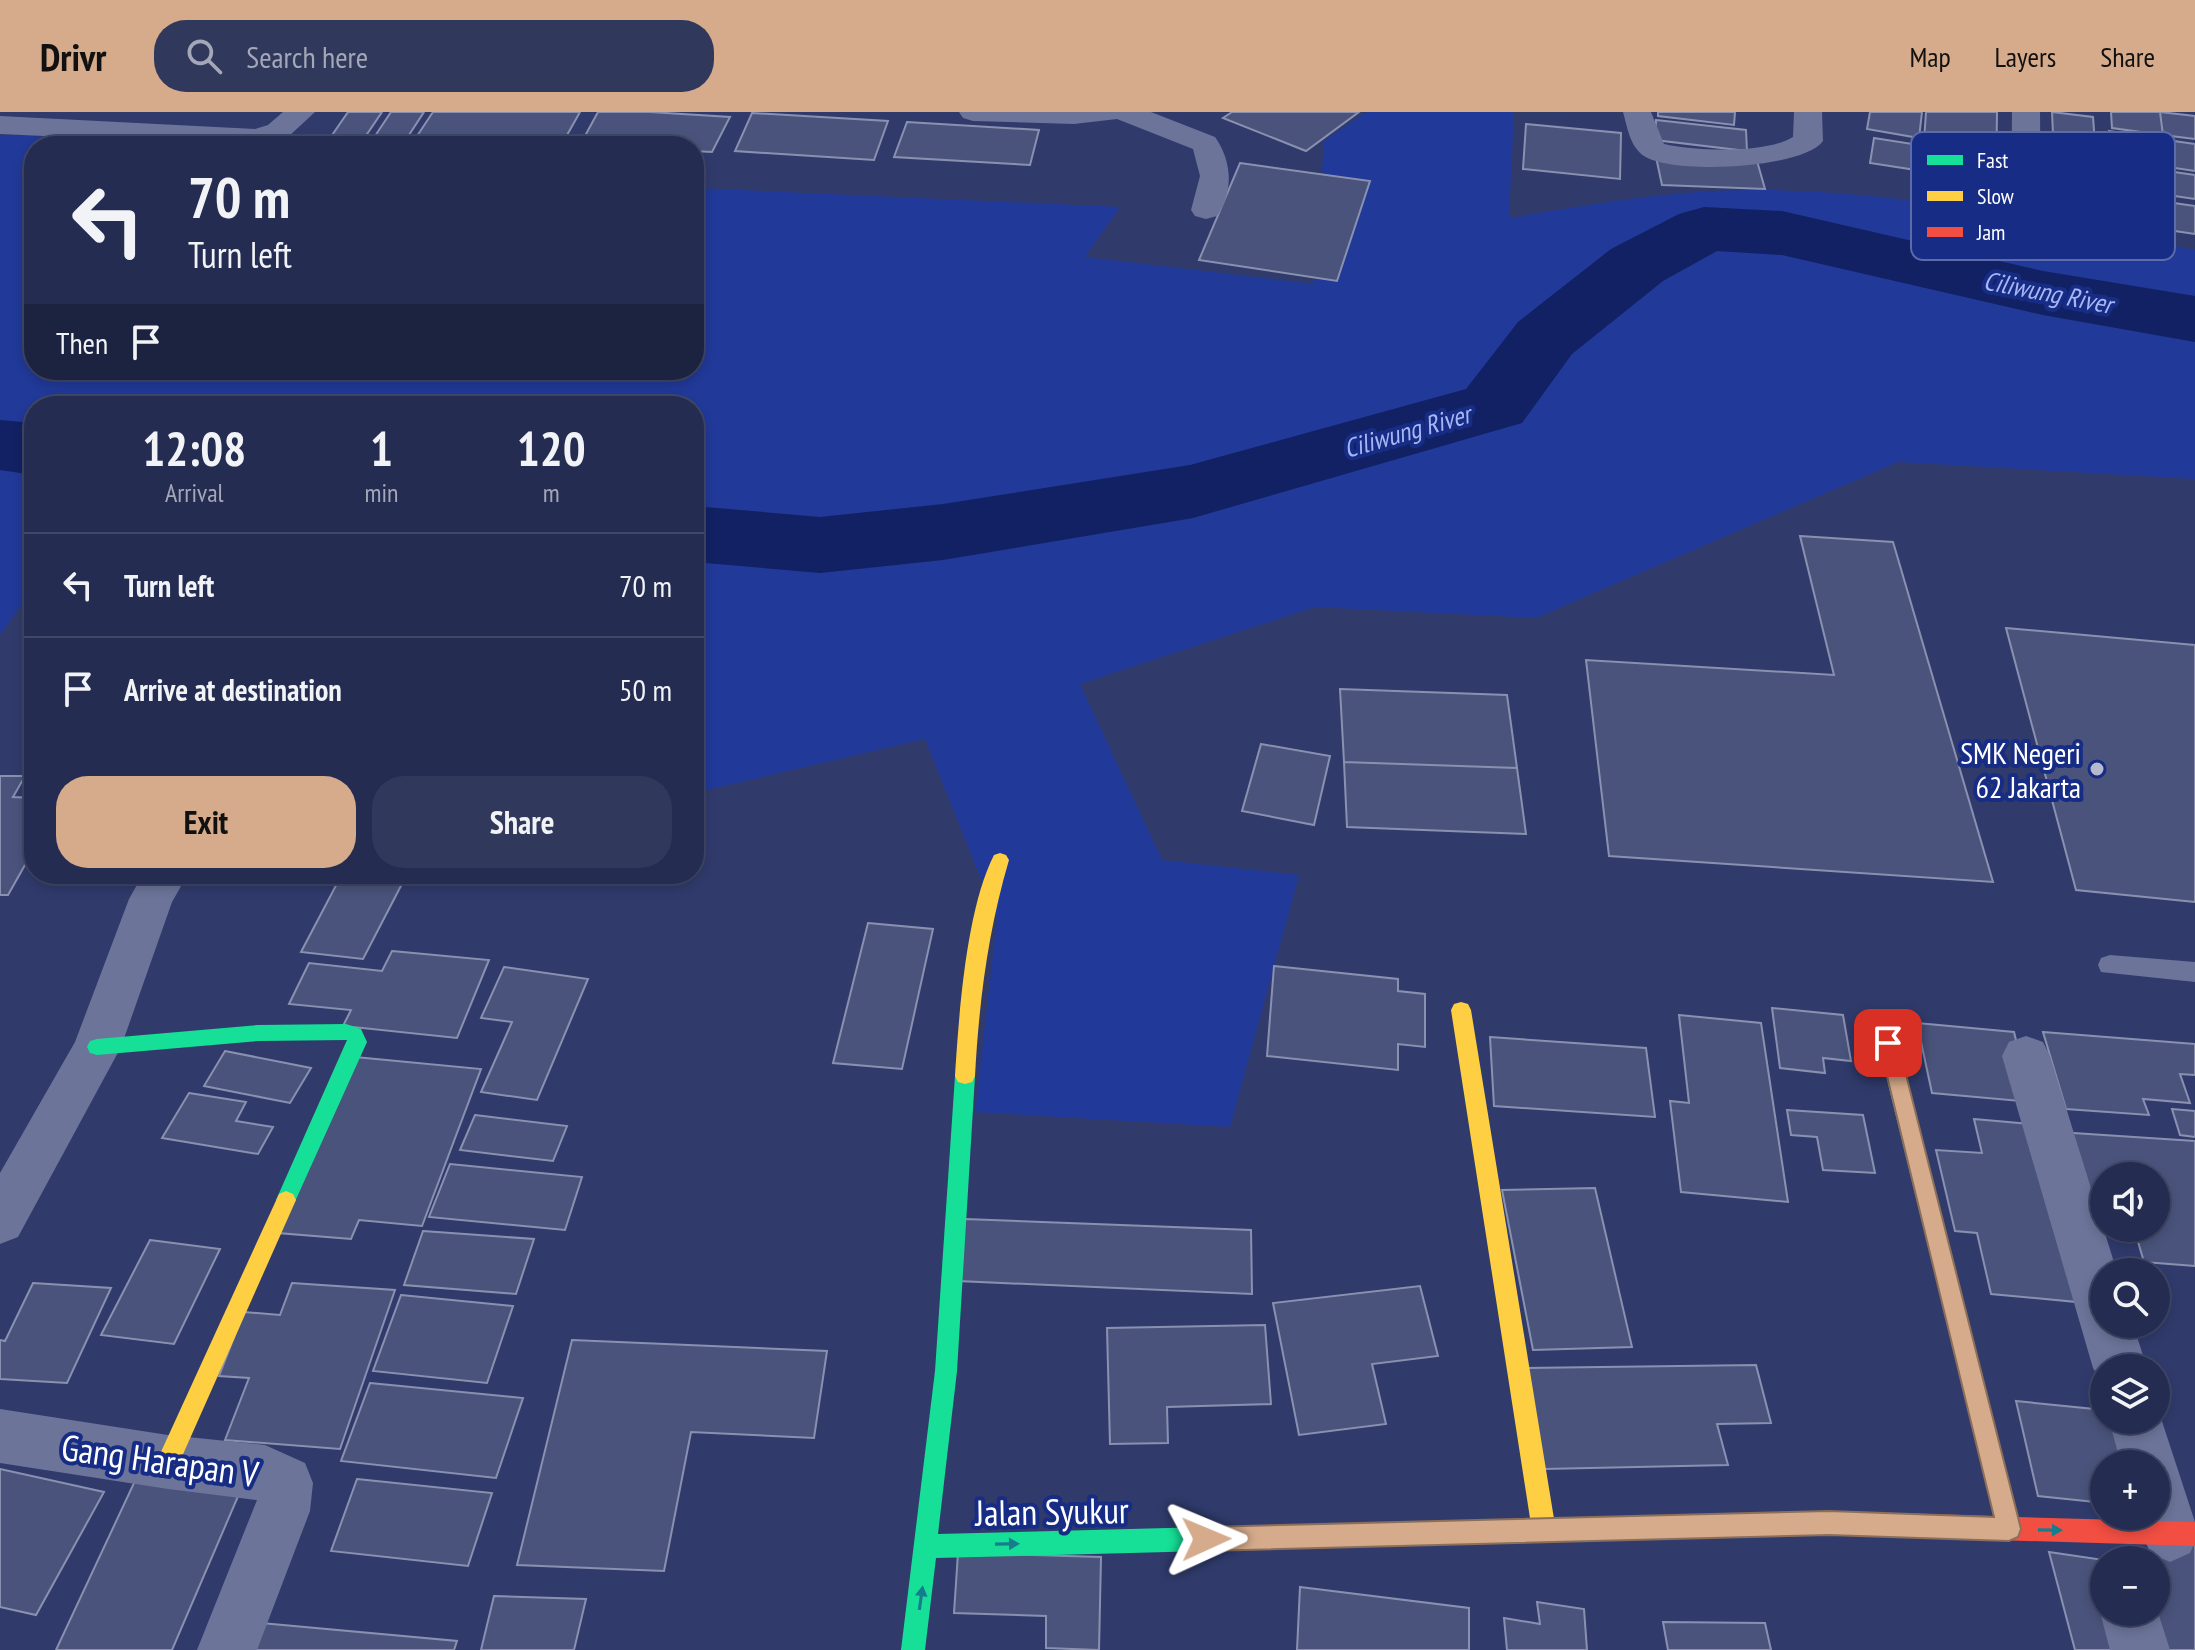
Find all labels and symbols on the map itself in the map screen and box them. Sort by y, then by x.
legend [1911,132,2175,260]
text: Fast [1977,146,2008,174]
text: Slow [1977,182,2014,210]
text: Jam [1976,218,2005,246]
water label: Ciliwung River [1981,263,2119,321]
water label: Ciliwung River [1340,396,1478,465]
place label: SMK Negeri 62 Jakarta [1960,733,2081,806]
marker: SMK Negeri 62 Jakarta [2088,760,2106,778]
pin [1854,1009,1922,1077]
street label: Gang Harapan V [59,1423,262,1497]
street label: Jalan Syukur [974,1486,1129,1536]
position arrow [1164,1497,1248,1581]
one-way arrow [2038,1524,2063,1536]
one-way arrow [995,1537,1020,1550]
one-way arrow [915,1585,928,1610]

